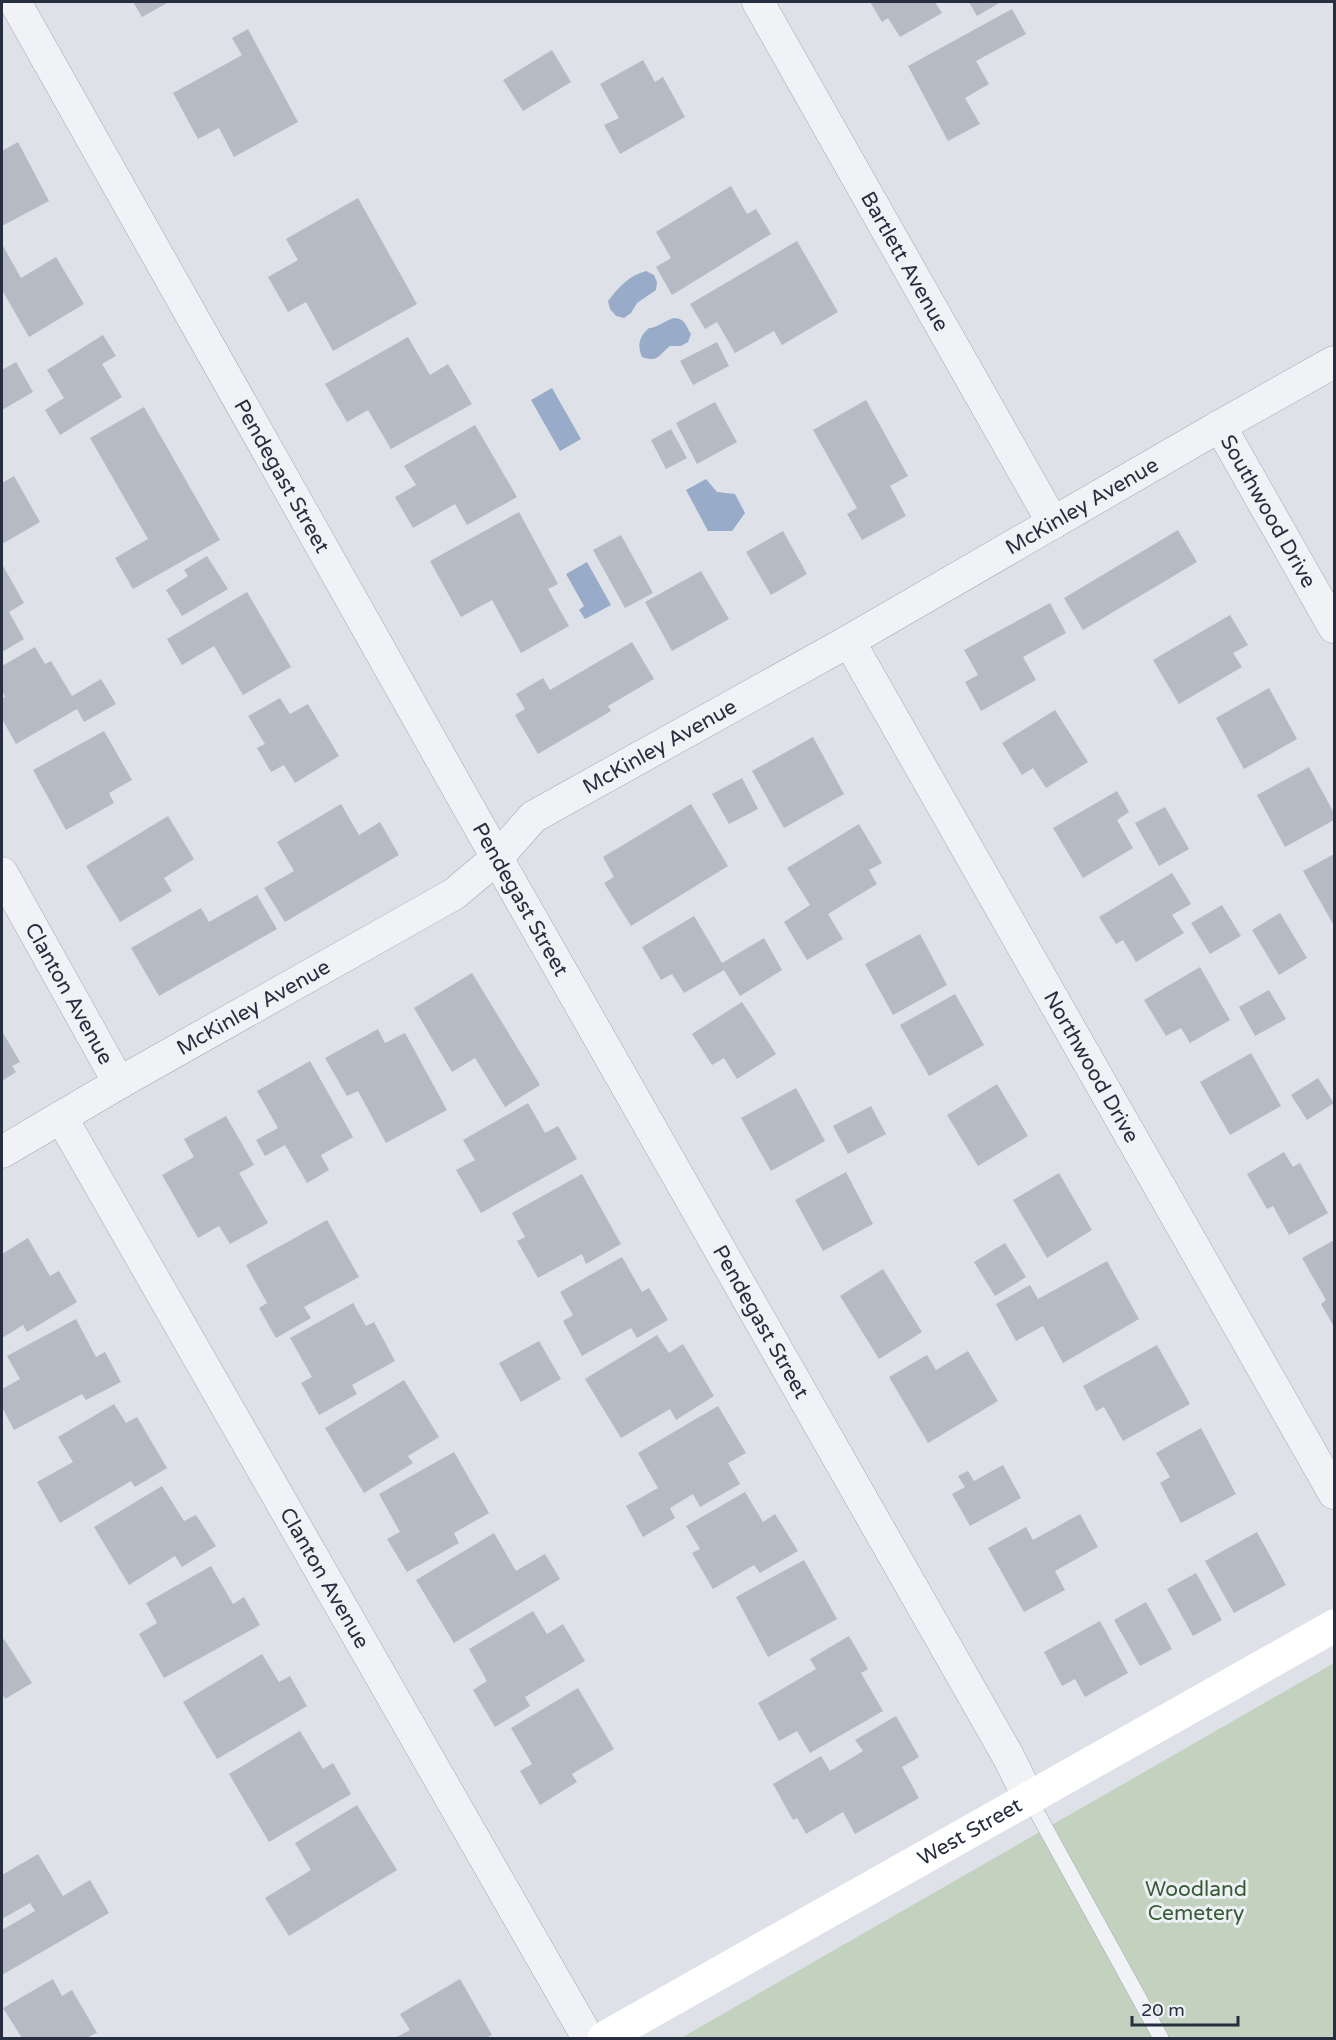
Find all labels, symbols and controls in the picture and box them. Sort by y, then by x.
street label: Bartlett Avenue [855,187,954,336]
street label: Pendegast Street [229,395,335,557]
street label: Southwood Drive [1215,430,1322,592]
street label: McKinley Avenue [1001,452,1163,560]
street label: McKinley Avenue [578,694,741,799]
street label: Pendegast Street [467,818,574,980]
street label: Clanton Avenue [20,918,119,1069]
street label: McKinley Avenue [172,954,335,1060]
street label: Northwood Drive [1038,987,1145,1147]
street label: Pendegast Street [707,1241,814,1403]
street label: Clanton Avenue [275,1503,375,1653]
street label: West Street [913,1792,1026,1871]
park label: Woodland Cemetery [1145,1877,1247,1926]
scale bar [1132,1989,1238,2027]
text: 20 m [1141,1999,1185,2021]

